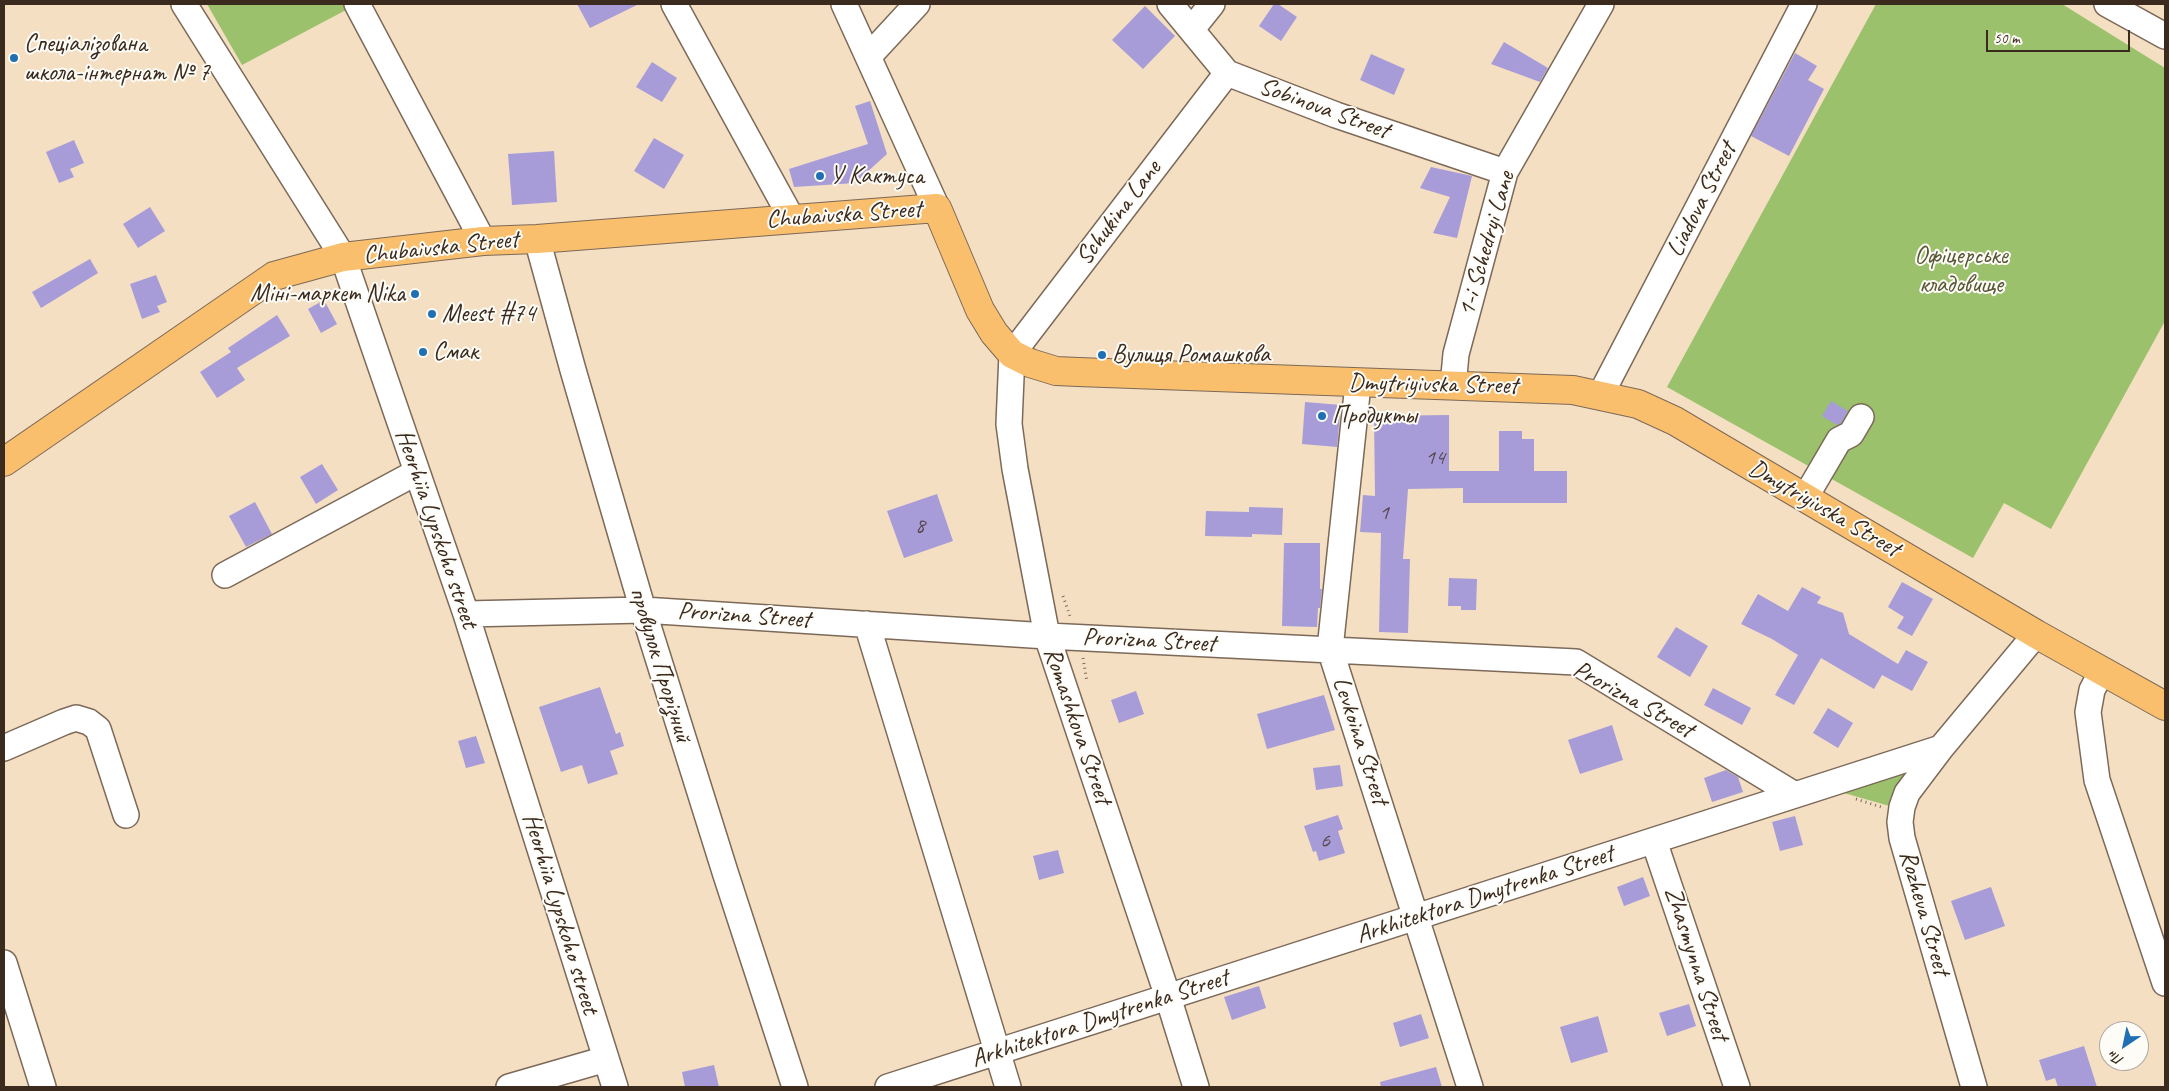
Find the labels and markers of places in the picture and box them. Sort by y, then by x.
place label: Спеціалізована школа-інтернат № 7 [24,29,210,88]
marker: Спеціалізована школа-інтернат № 7 [8,52,20,64]
place label: У Кактуса [830,161,924,191]
marker: У Кактуса [814,170,826,182]
place label: Міні-маркет Nika [250,279,405,309]
marker: Міні-маркет Nika [409,288,421,300]
place label: Meest #74 [442,299,536,329]
marker: Meest #74 [426,308,438,320]
place label: Смак [433,337,478,367]
place label: Вулиця Ромашкова [1112,340,1270,370]
marker: Смак [417,346,429,358]
marker: Вулиця Ромашкова [1096,349,1108,361]
place label: Продукты [1332,401,1417,431]
marker: Продукты [1316,410,1328,422]

